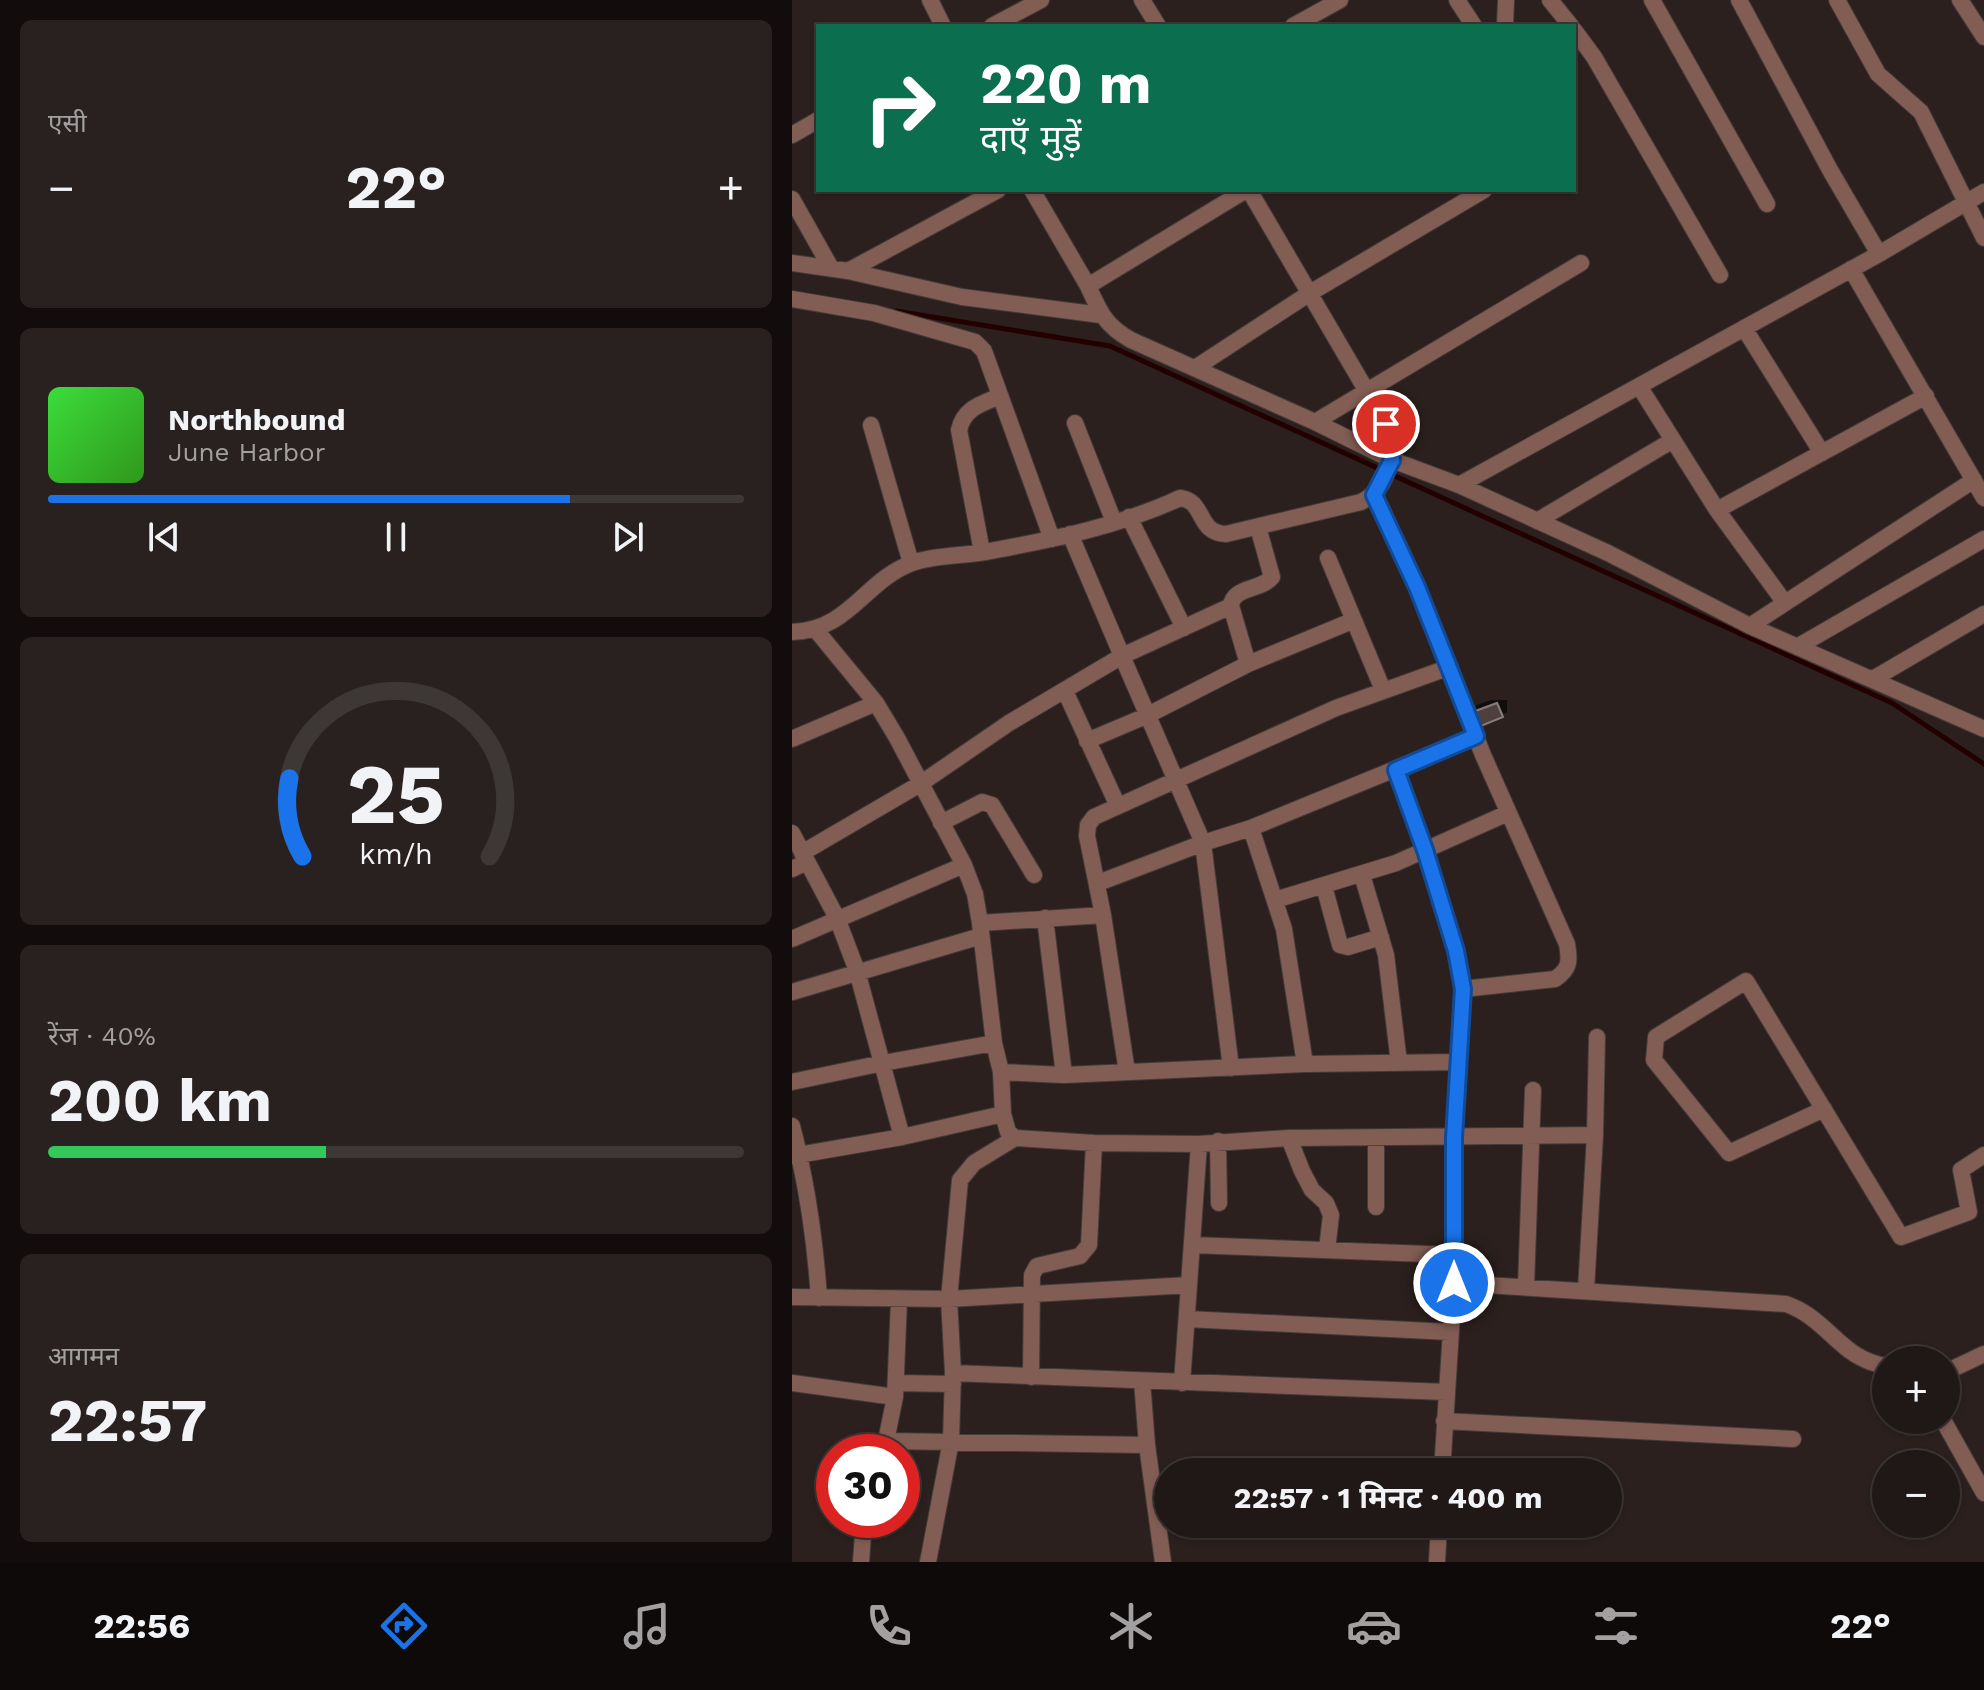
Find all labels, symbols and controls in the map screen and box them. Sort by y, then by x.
text: 220 m [980,51,1152,117]
icon: right [848,56,952,160]
text: एसी [48,108,87,138]
text: दाएँ मुड़ें [980,118,1081,160]
text: 22° [345,152,447,223]
text: − [48,162,75,214]
text: + [717,162,744,214]
pin [1352,390,1420,458]
text: Northbound [168,402,345,437]
icon: arrive [1364,402,1408,446]
text: June Harbor [168,437,325,467]
icon: previous [142,515,186,559]
icon: pause [374,515,418,559]
icon: next [606,515,650,559]
text: 25 [347,746,445,843]
text: km/h [359,837,433,871]
text: रेंज · 40% [48,1021,156,1051]
text: 200 km [48,1065,272,1136]
position arrow [1412,1241,1496,1325]
text: आगमन [48,1341,119,1371]
map controls [1872,1346,1960,1538]
button: + [1872,1346,1960,1434]
text: 22:57 [48,1385,207,1456]
speed limit sign: 30 [816,1434,920,1538]
button: − [1872,1450,1960,1538]
text: 22:57 · 1 मिनट · 400 m [1234,1480,1542,1515]
icon: directions [376,1598,432,1654]
icon: music [619,1598,675,1654]
icon: phone [861,1598,917,1654]
icon: climate [1103,1598,1159,1654]
icon: car [1346,1598,1402,1654]
icon: filters [1588,1598,1644,1654]
text: 22:56 [93,1605,190,1647]
text: 22° [1830,1605,1891,1647]

